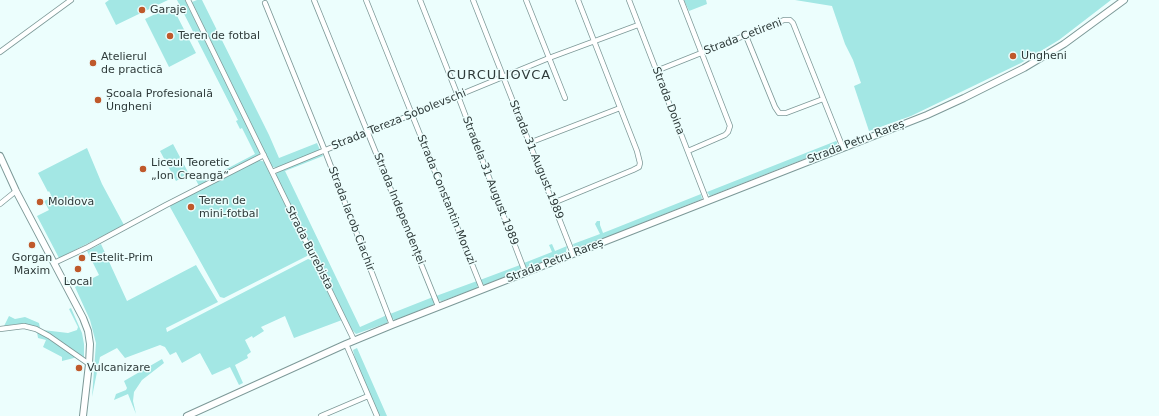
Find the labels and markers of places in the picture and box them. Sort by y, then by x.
place label: Garaje [150,3,186,17]
marker: Garaje [137,5,147,15]
place label: Teren de fotbal [178,29,260,43]
marker: Teren de fotbal [165,31,175,41]
place label: Ungheni [1021,49,1067,63]
place label: Atelierul de practică [101,50,163,76]
marker: Ungheni [1008,51,1018,61]
marker: Atelierul de practică [88,58,98,68]
place label: Școala Profesională Ungheni [106,87,213,113]
marker: Școala Profesională Ungheni [93,95,103,105]
place label: Liceul Teoretic „Ion Creangă“ [151,156,229,182]
marker: Liceul Teoretic „Ion Creangă“ [138,164,148,174]
place label: Teren de mini-fotbal [199,194,258,220]
place label: Moldova [48,195,94,209]
marker: Moldova [35,197,45,207]
marker: Teren de mini-fotbal [186,202,196,212]
marker: Gorgan Maxim [27,240,37,250]
place label: Gorgan Maxim [12,251,52,277]
place label: Estelit-Prim [90,251,153,265]
marker: Estelit-Prim [77,253,87,263]
marker: Local [73,264,83,274]
place label: Local [64,275,92,289]
place label: Vulcanizare [87,361,150,375]
marker: Vulcanizare [74,363,84,373]

